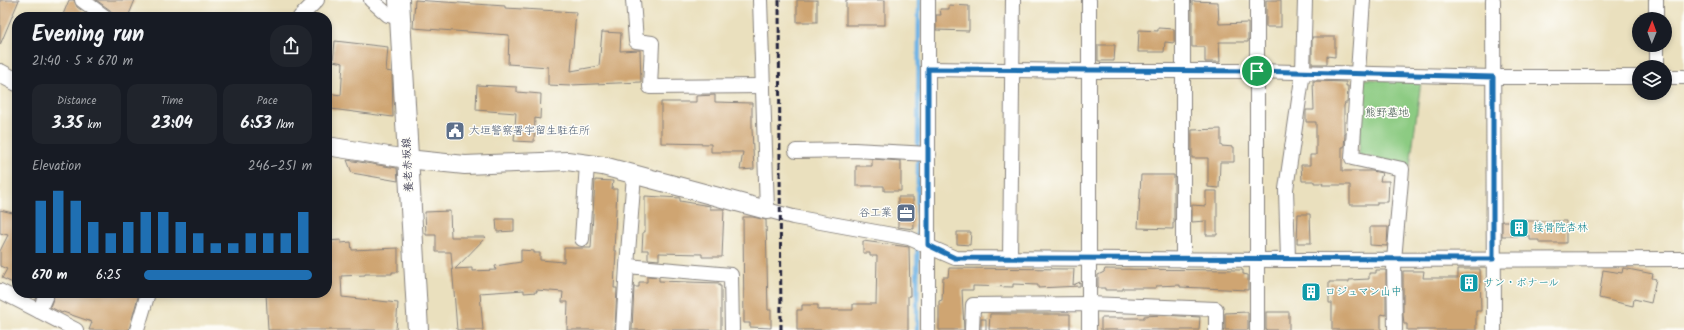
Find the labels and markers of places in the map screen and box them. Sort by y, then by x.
pin [1240,54,1274,88]
public building icon: 大垣警察署宇留生駐在所 [444,120,466,142]
place label: 大垣警察署宇留生駐在所 [469,122,590,140]
office icon: 谷工業 [895,202,917,224]
place label: 谷工業 [859,204,892,222]
building icon: 接骨院杏林 [1508,217,1530,239]
place label: 接骨院杏林 [1533,219,1588,237]
building icon: サン・ボナール [1458,272,1480,294]
place label: サン・ボナール [1483,274,1559,292]
building icon: ロジュマン山中 [1300,281,1322,303]
place label: ロジュマン山中 [1325,283,1402,301]

